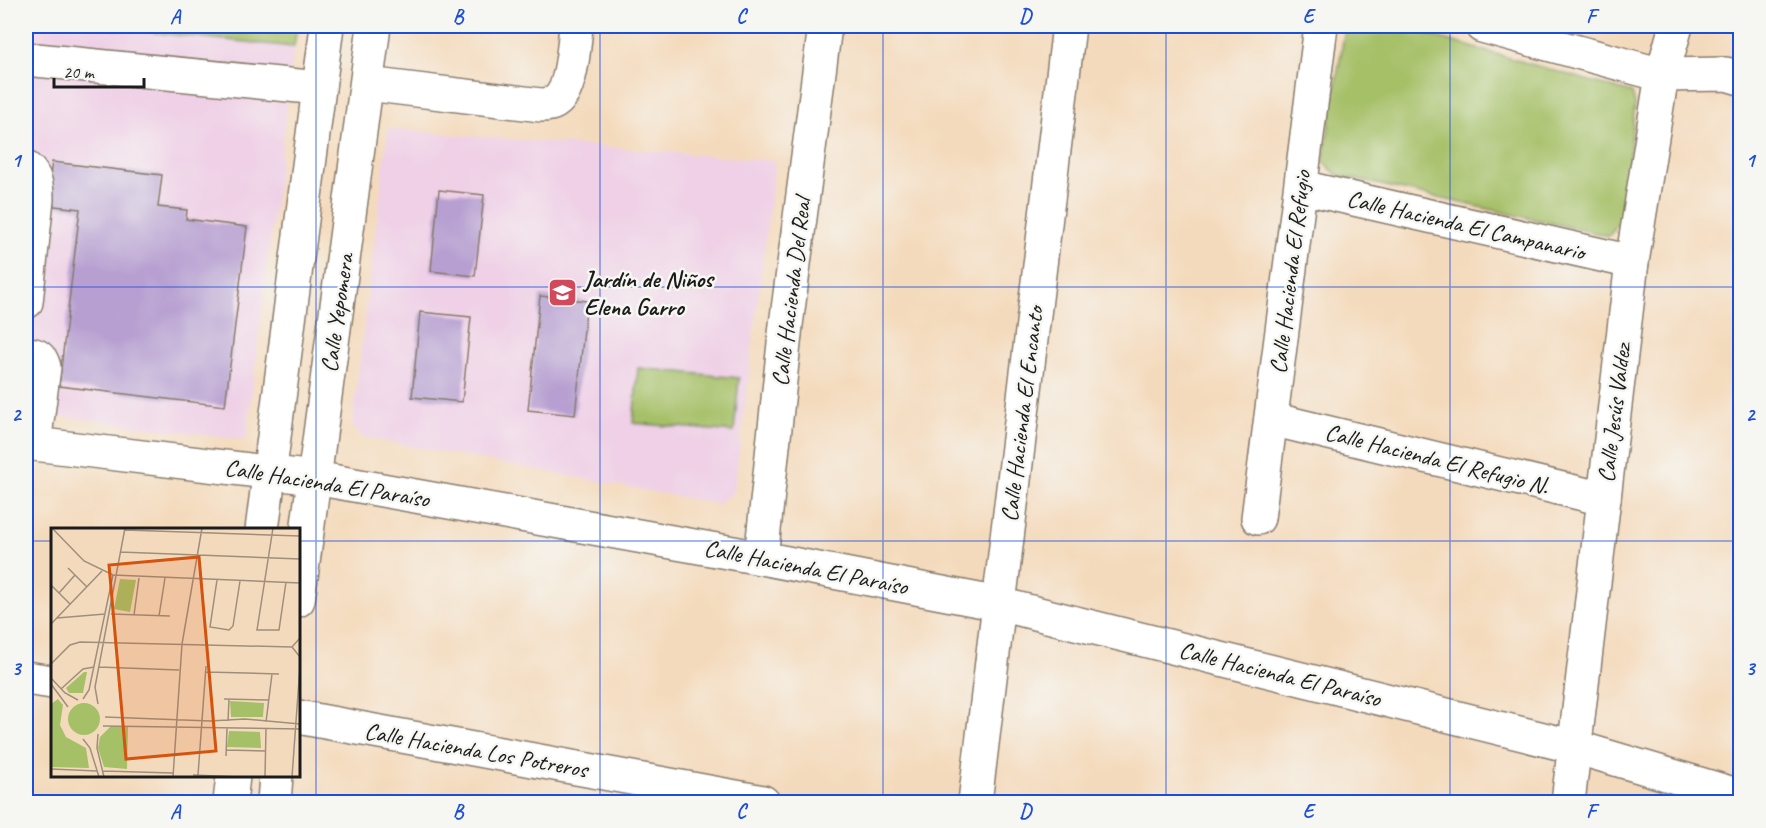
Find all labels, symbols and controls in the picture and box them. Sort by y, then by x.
text: A [170,4,182,29]
text: B [453,4,465,29]
text: C [736,4,748,29]
text: D [1019,4,1033,29]
text: E [1303,4,1317,29]
text: F [1586,4,1600,29]
scale bar [54,51,144,89]
text: 20 m [63,61,96,83]
text: 1 [12,148,23,173]
text: 1 [1746,148,1757,173]
street label: Calle Hacienda El Refugio [1263,167,1318,375]
street label: Calle Hacienda El Campanario [1344,183,1590,268]
street label: Calle Hacienda Del Real [765,192,818,388]
street label: Calle Yepomera [314,250,360,374]
place label: Jardín de Niños Elena Garro [582,264,715,322]
school or university icon: Jardín de Niños Elena Garro [547,277,579,309]
street label: Calle Hacienda El Encanto [994,302,1050,523]
street label: Calle Jesús Valdez [1591,339,1638,484]
text: 2 [12,402,23,427]
text: 2 [1746,402,1757,427]
street label: Calle Hacienda El Refugio N. [1322,417,1552,501]
street label: Calle Hacienda El Paraíso [223,452,433,514]
inset map [51,528,300,777]
street label: Calle Hacienda El Paraíso [702,533,912,602]
street label: Calle Hacienda El Paraíso [1176,634,1385,714]
text: 3 [12,656,23,681]
text: 3 [1746,656,1757,681]
street label: Calle Hacienda Los Potreros [362,716,593,785]
text: A [170,799,182,824]
text: B [453,799,465,824]
text: C [736,799,748,824]
text: D [1019,799,1033,824]
text: E [1303,799,1317,824]
text: F [1586,799,1600,824]

